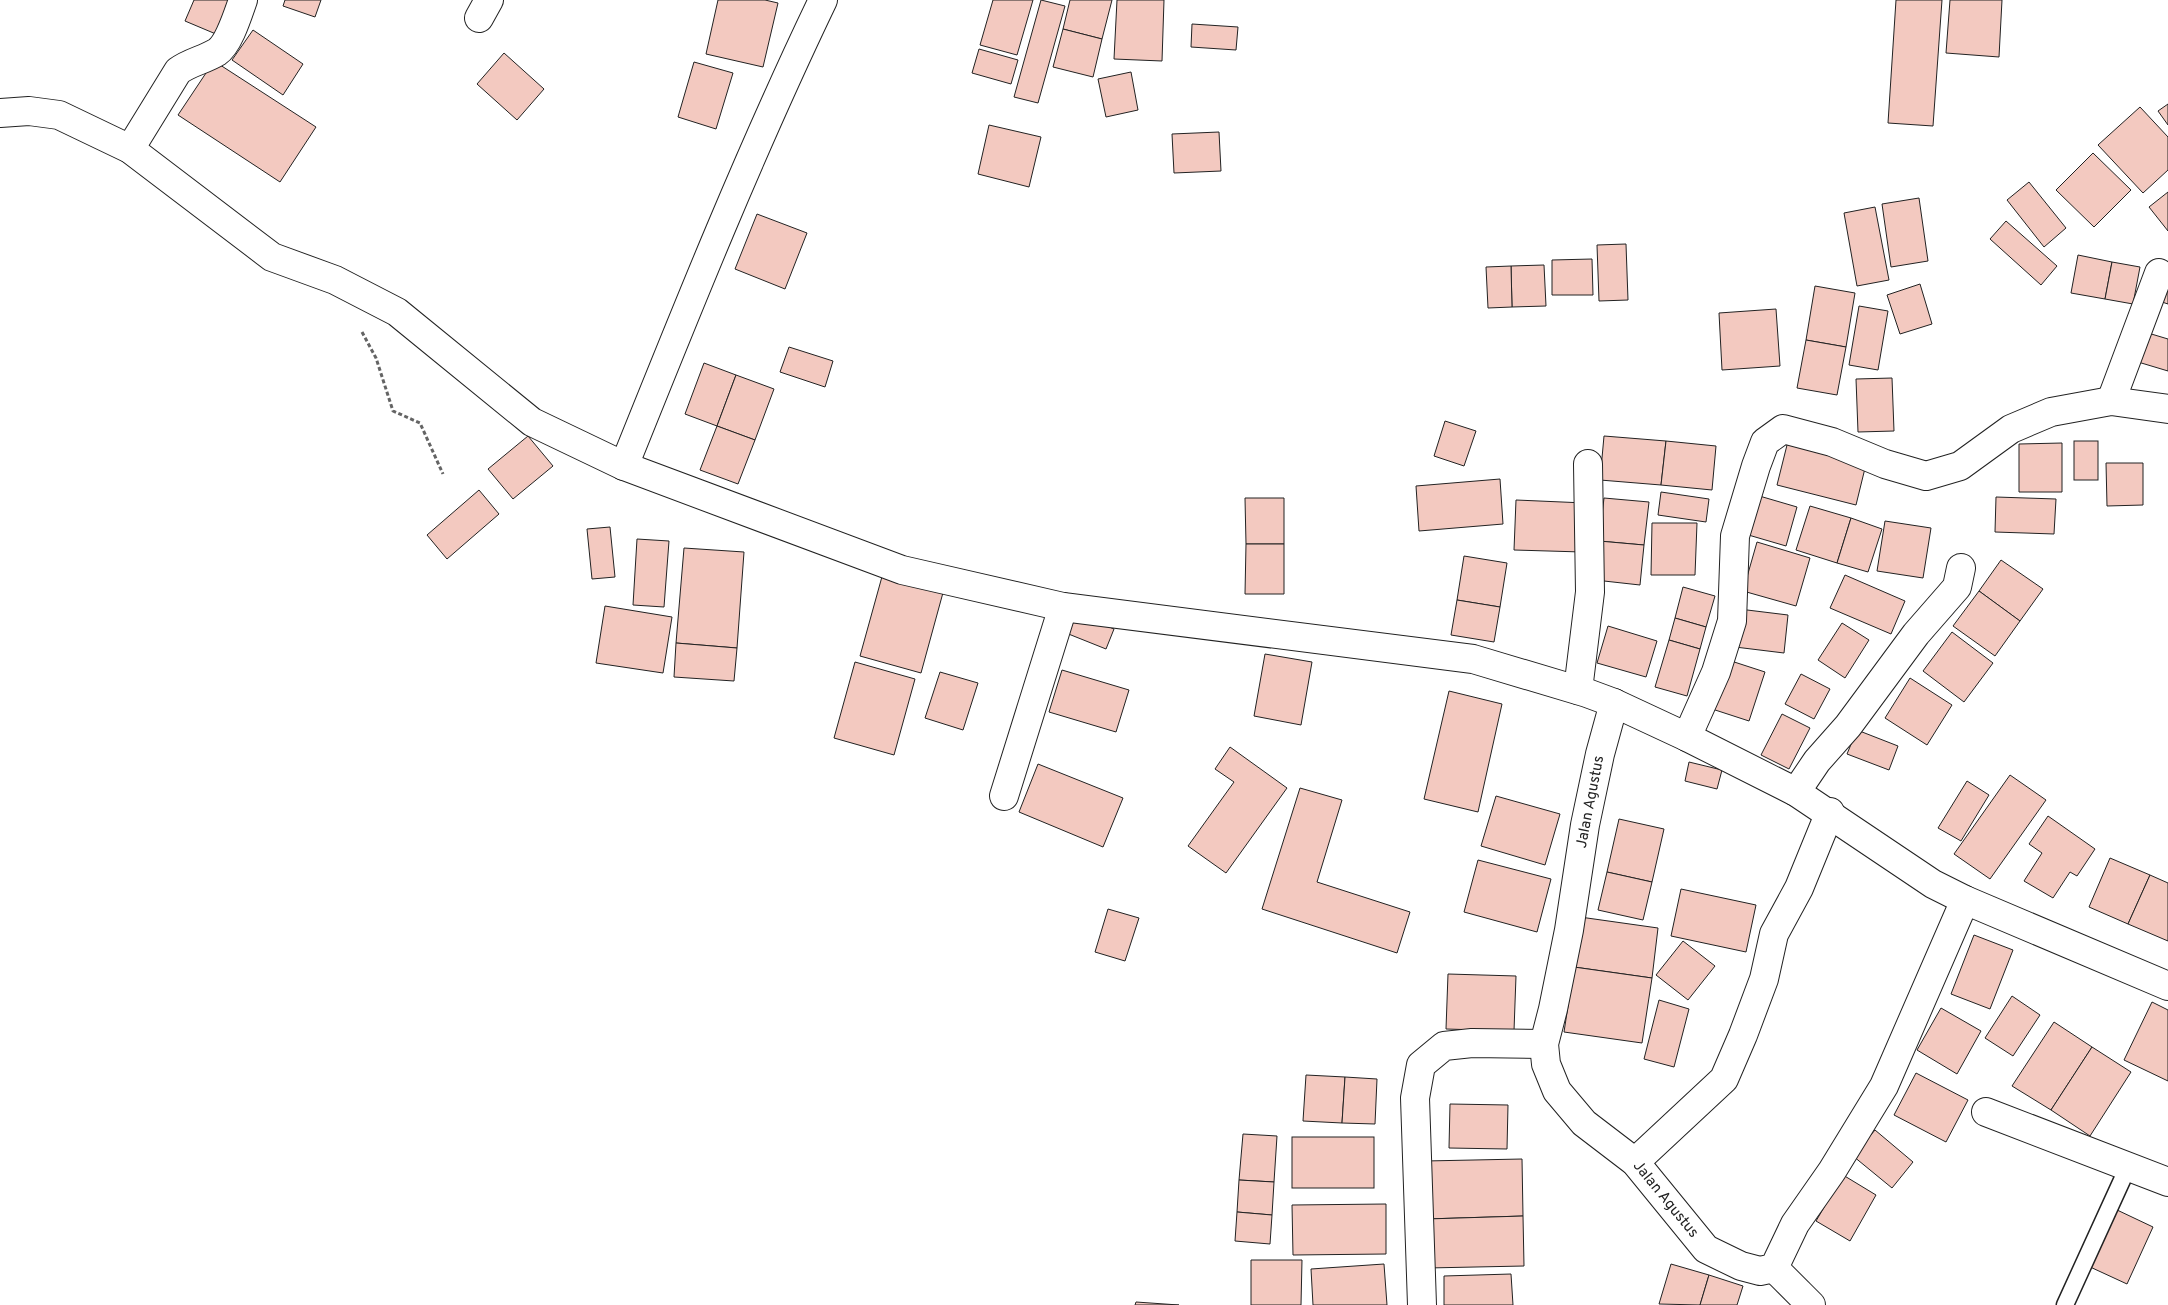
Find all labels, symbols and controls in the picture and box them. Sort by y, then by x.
street label: Jalan Agustus [1573,754,1609,850]
street label: Jalan Agustus [1628,1157,1703,1242]

